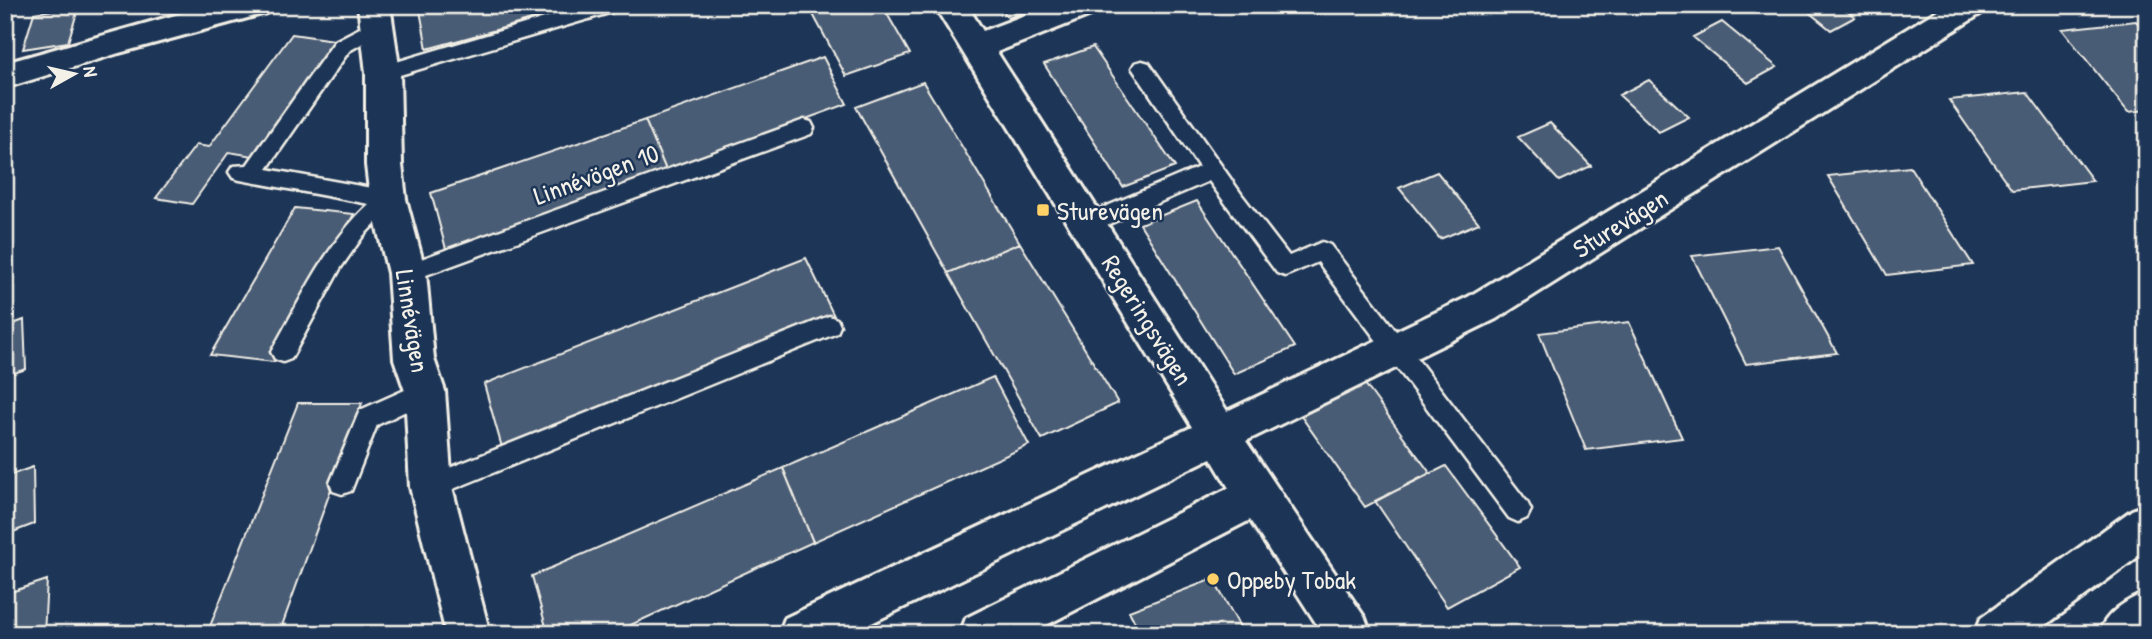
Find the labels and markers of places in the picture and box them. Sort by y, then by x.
place label: Sturevägen [1057,193,1163,228]
marker: Sturevägen [1035,202,1051,218]
place label: Oppeby Tobak [1227,562,1356,597]
marker: Oppeby Tobak [1205,571,1221,587]

